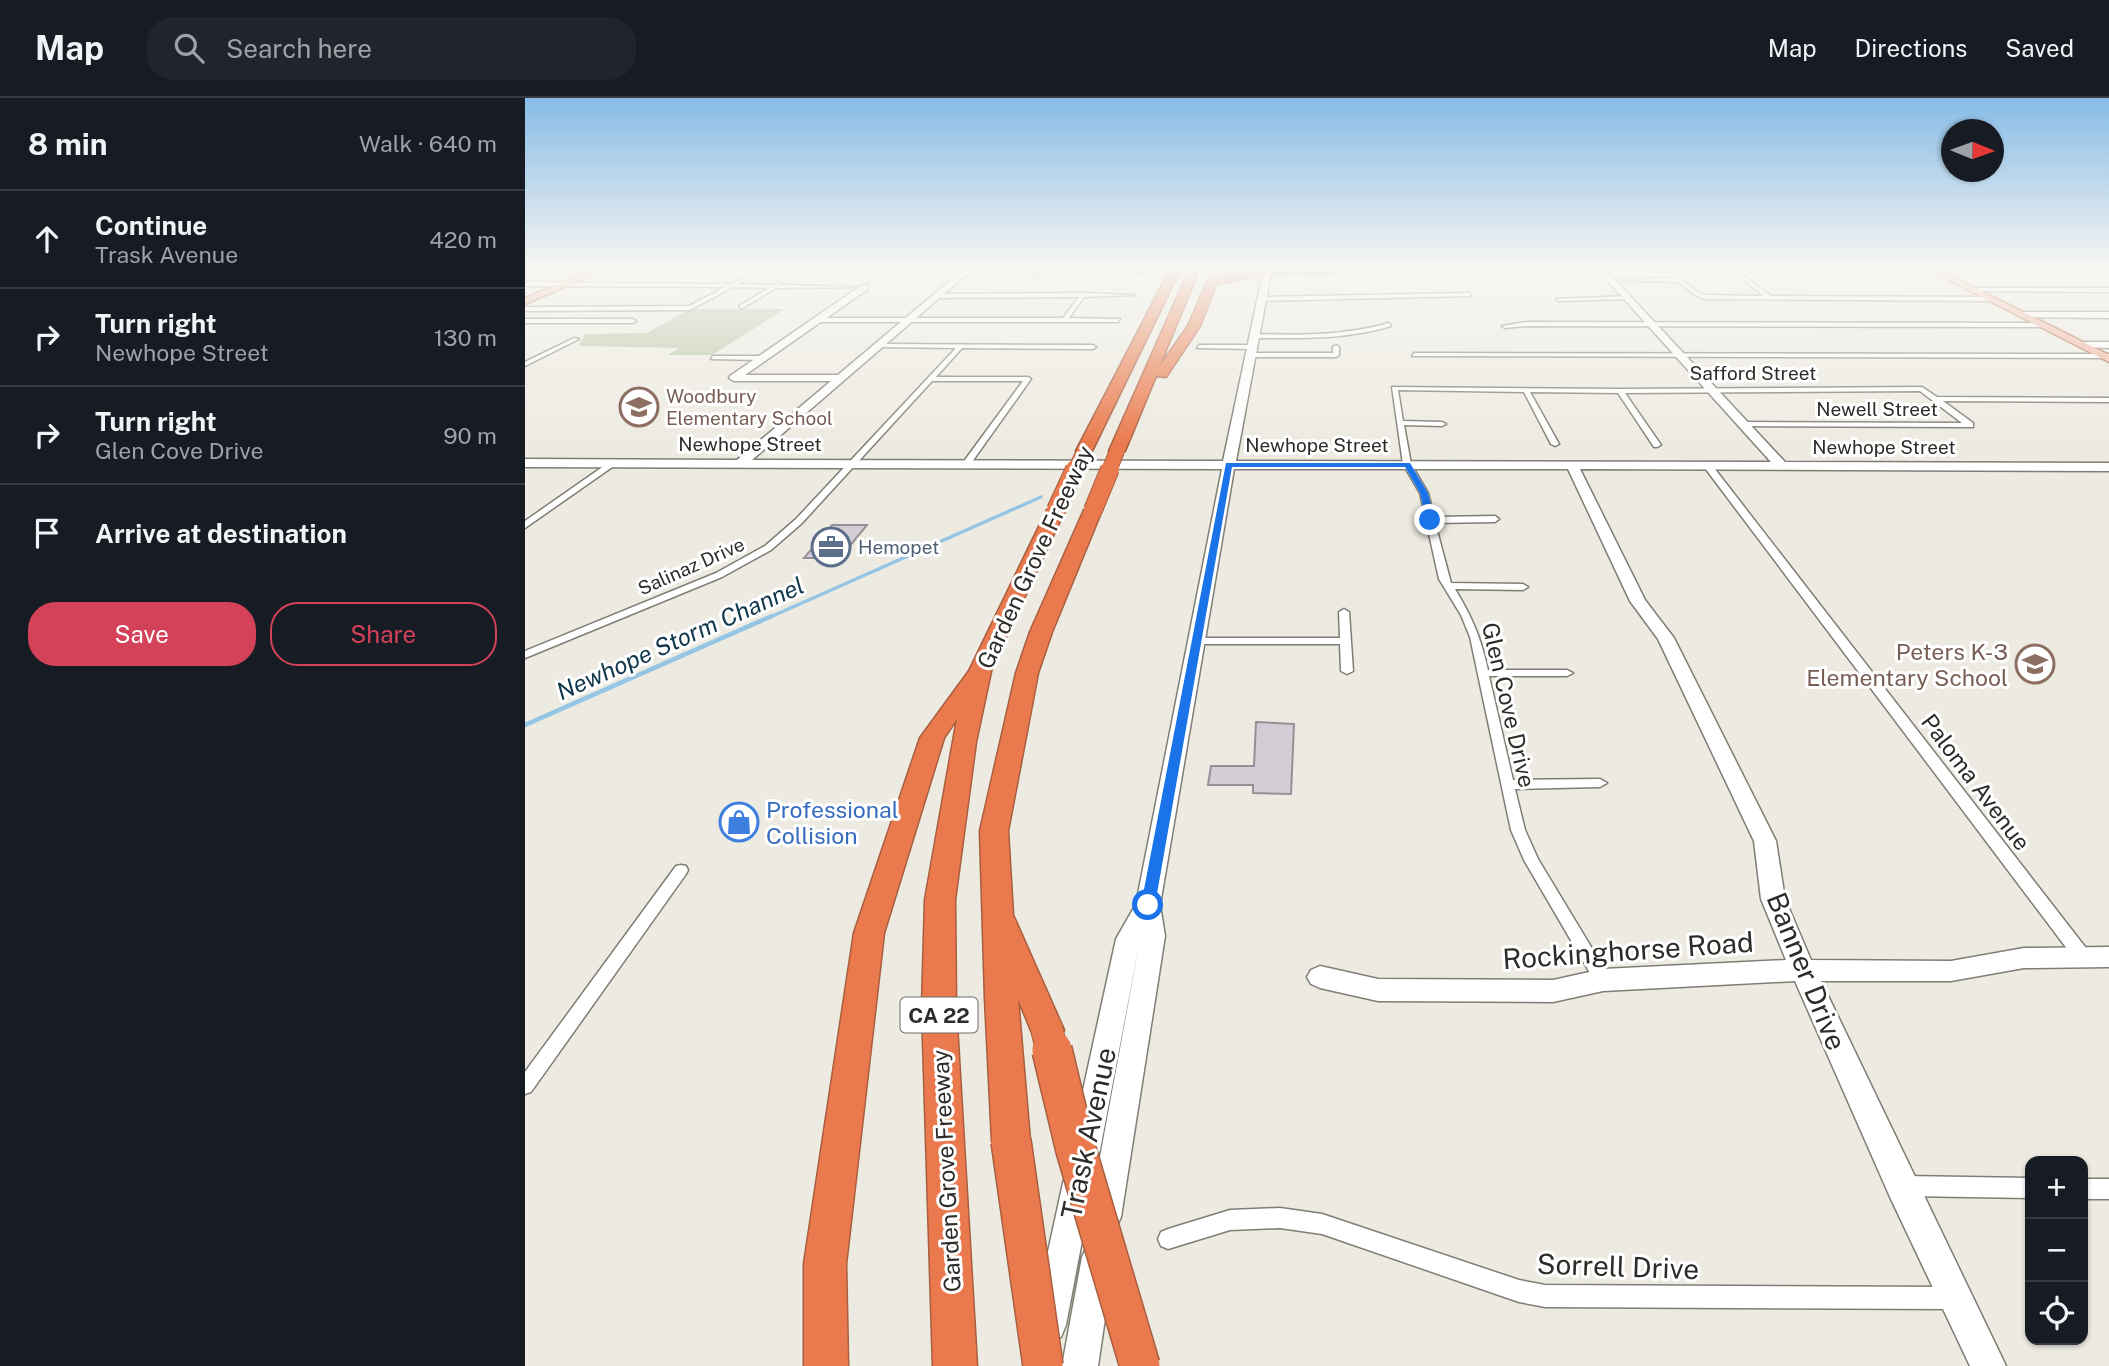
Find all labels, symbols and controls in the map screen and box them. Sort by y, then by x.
search box [146,17,636,80]
text: Map [35,29,104,67]
icon: search [170,29,208,67]
text: Search here [226,33,372,64]
text: Map [1768,34,1817,62]
text: Directions [1855,34,1967,62]
text: Saved [2005,34,2074,62]
north arrow [1941,119,2004,182]
text: 8 min [28,126,108,162]
text: Walk · 640 m [359,130,497,157]
text: Continue [95,210,207,241]
icon: ahead [28,220,66,258]
text: 420 m [429,226,497,253]
text: Trask Avenue [95,241,238,268]
text: Turn right [95,308,217,339]
icon: right [28,318,66,356]
text: 130 m [434,324,497,351]
text: Newhope Street [95,339,269,366]
street label: Safford Street [1690,362,1816,384]
place label: Woodbury Elementary School [666,385,833,429]
school or university icon: Woodbury Elementary School [618,386,660,428]
street label: Newell Street [1816,398,1938,420]
text: Turn right [95,406,217,437]
icon: right [28,416,66,454]
text: 90 m [443,422,497,449]
street label: Newhope Street [678,433,822,455]
street label: Newhope Street [1245,434,1389,456]
street label: Newhope Street [1812,436,1956,458]
text: Glen Cove Drive [95,437,264,464]
street label: Garden Grove Freeway [971,441,1099,673]
route end [1414,504,1445,535]
icon: arrive [28,514,66,552]
text: Arrive at destination [95,518,347,549]
office icon: Hemopet [810,526,852,568]
street label: Salinaz Drive [634,533,748,599]
place label: Hemopet [858,536,939,558]
water label: Newhope Storm Channel [552,571,808,705]
button: Save [28,602,256,666]
button: Share [270,602,497,666]
street label: Glen Cove Drive [1477,620,1541,790]
place label: Peters K-3 Elementary School [1806,638,2008,691]
school or university icon: Peters K-3 Elementary School [2014,643,2056,685]
street label: Paloma Avenue [1916,709,2036,855]
place label: Professional Collision [766,796,899,849]
shop icon: Professional Collision [718,801,760,843]
street label: Banner Drive [1760,887,1854,1055]
route start [1132,889,1163,920]
street label: Rockinghorse Road [1501,925,1755,975]
road number: CA 22 [901,998,977,1032]
street label: Trask Avenue [1054,1044,1122,1222]
street label: Garden Grove Freeway [926,1049,966,1293]
map controls [2025,1156,2088,1345]
button: + [2025,1156,2088,1219]
button: − [2025,1219,2088,1282]
street label: Sorrell Drive [1536,1247,1700,1285]
button: locate [2025,1282,2088,1345]

